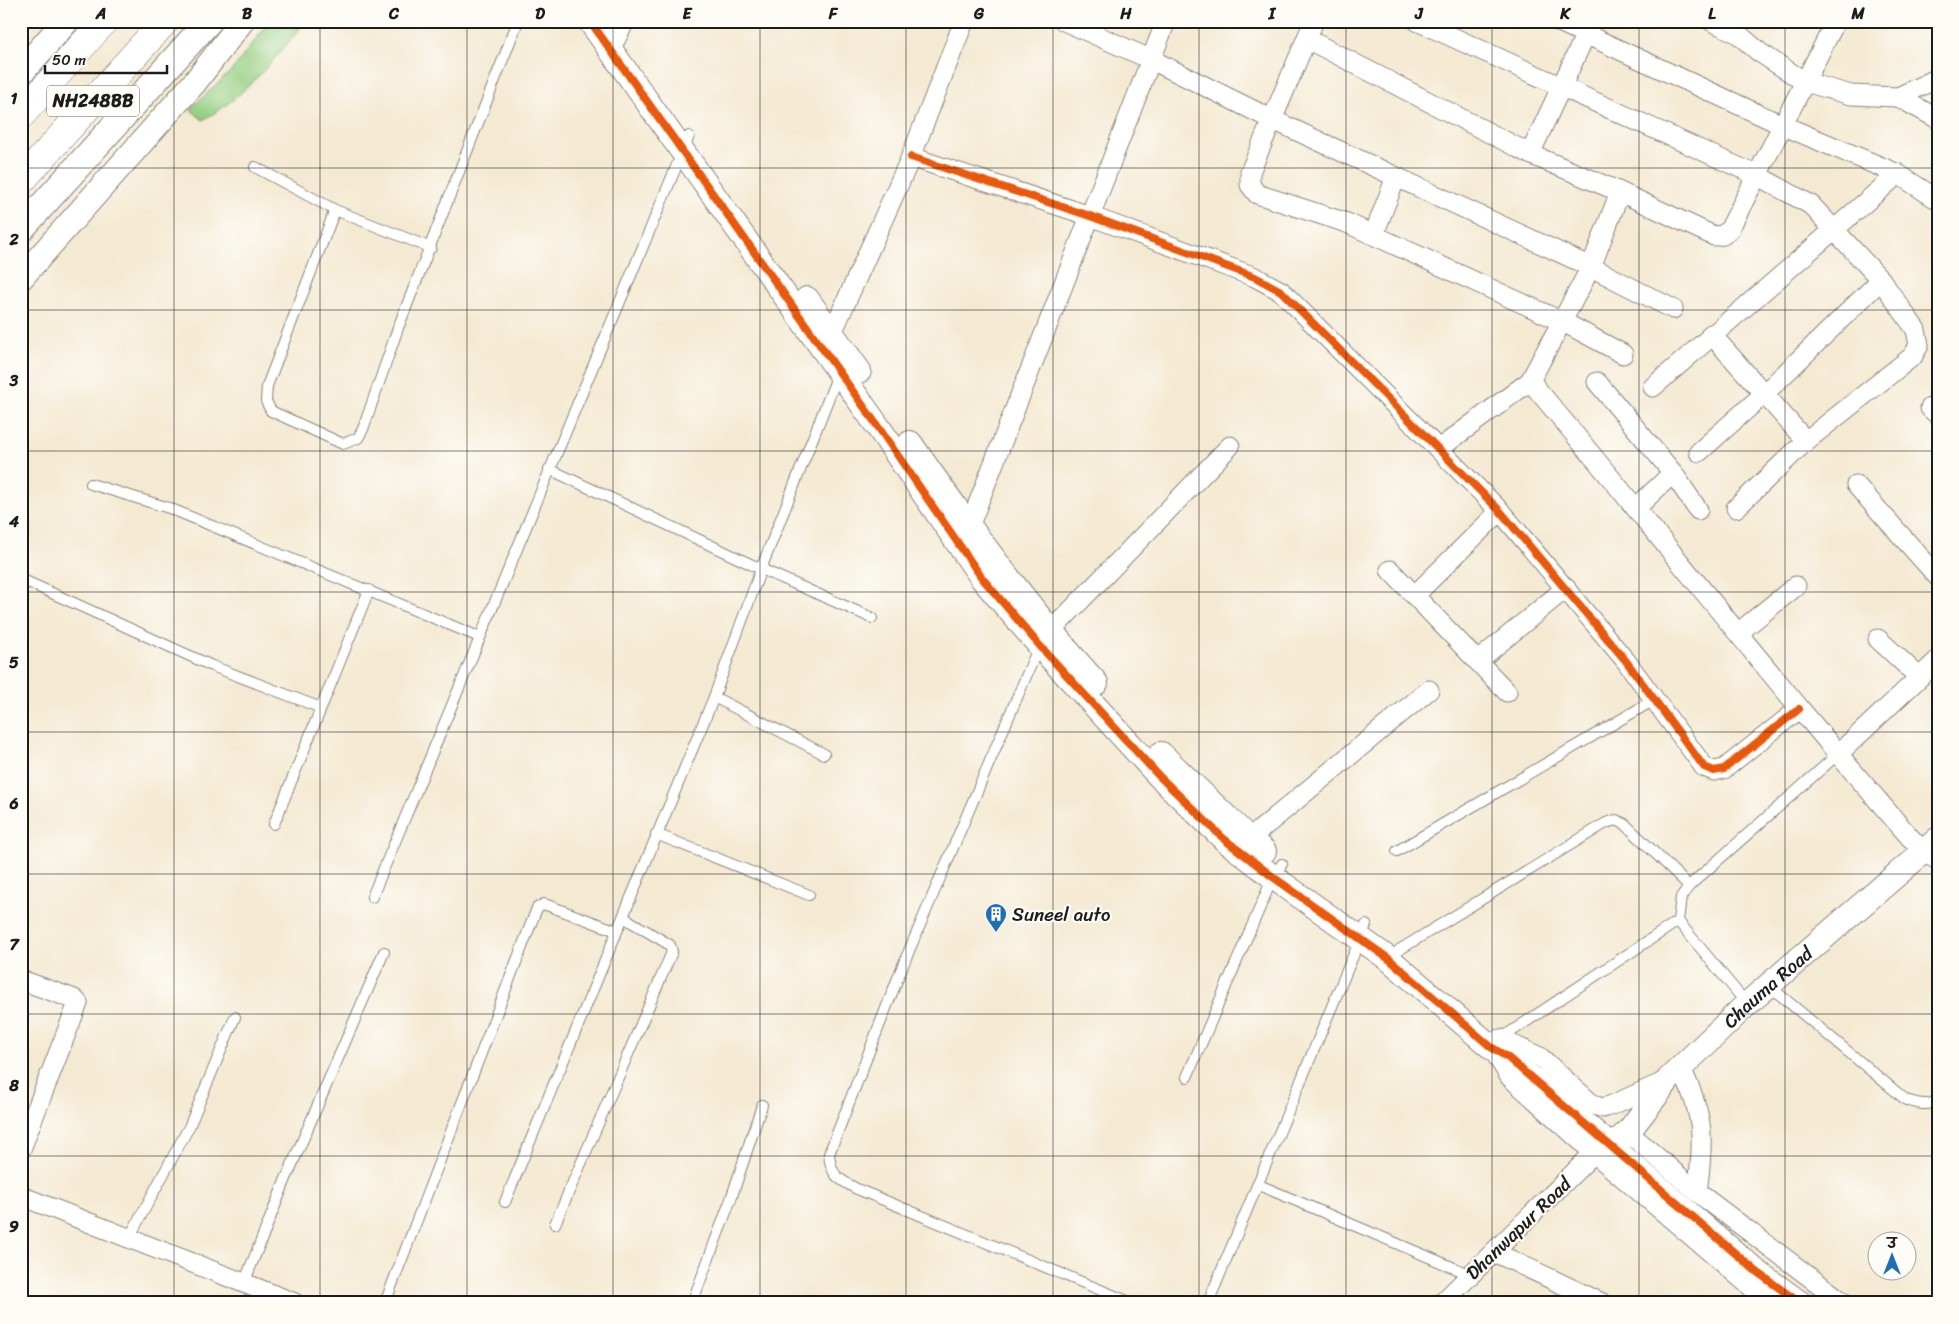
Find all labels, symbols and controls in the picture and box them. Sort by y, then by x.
text: A [95,0,106,28]
text: B [242,0,253,28]
text: C [388,0,400,28]
text: D [535,0,545,28]
text: E [683,0,693,28]
text: F [828,0,839,28]
text: G [973,0,985,28]
text: H [1119,0,1132,28]
text: I [1268,0,1277,28]
text: J [1414,0,1424,28]
text: K [1559,0,1571,28]
text: L [1708,0,1716,28]
text: M [1850,0,1865,28]
scale bar [45,42,168,74]
text: 50 m [52,47,87,73]
text: 1 [11,84,18,113]
road number: NH248BB [47,85,139,116]
text: 2 [8,225,19,254]
text: 3 [9,366,19,395]
text: 4 [8,507,19,536]
text: 5 [9,648,19,677]
text: 6 [8,789,19,818]
place label: Suneel auto [1012,898,1110,931]
building icon: Suneel auto [984,902,1008,933]
text: 7 [9,930,20,959]
street label: Chauma Road [1715,937,1822,1036]
text: 8 [8,1071,19,1100]
street label: Dhanwapur Road [1457,1167,1581,1288]
text: 9 [9,1212,19,1241]
text: उ [1885,1231,1898,1256]
north arrow [1866,1232,1916,1282]

